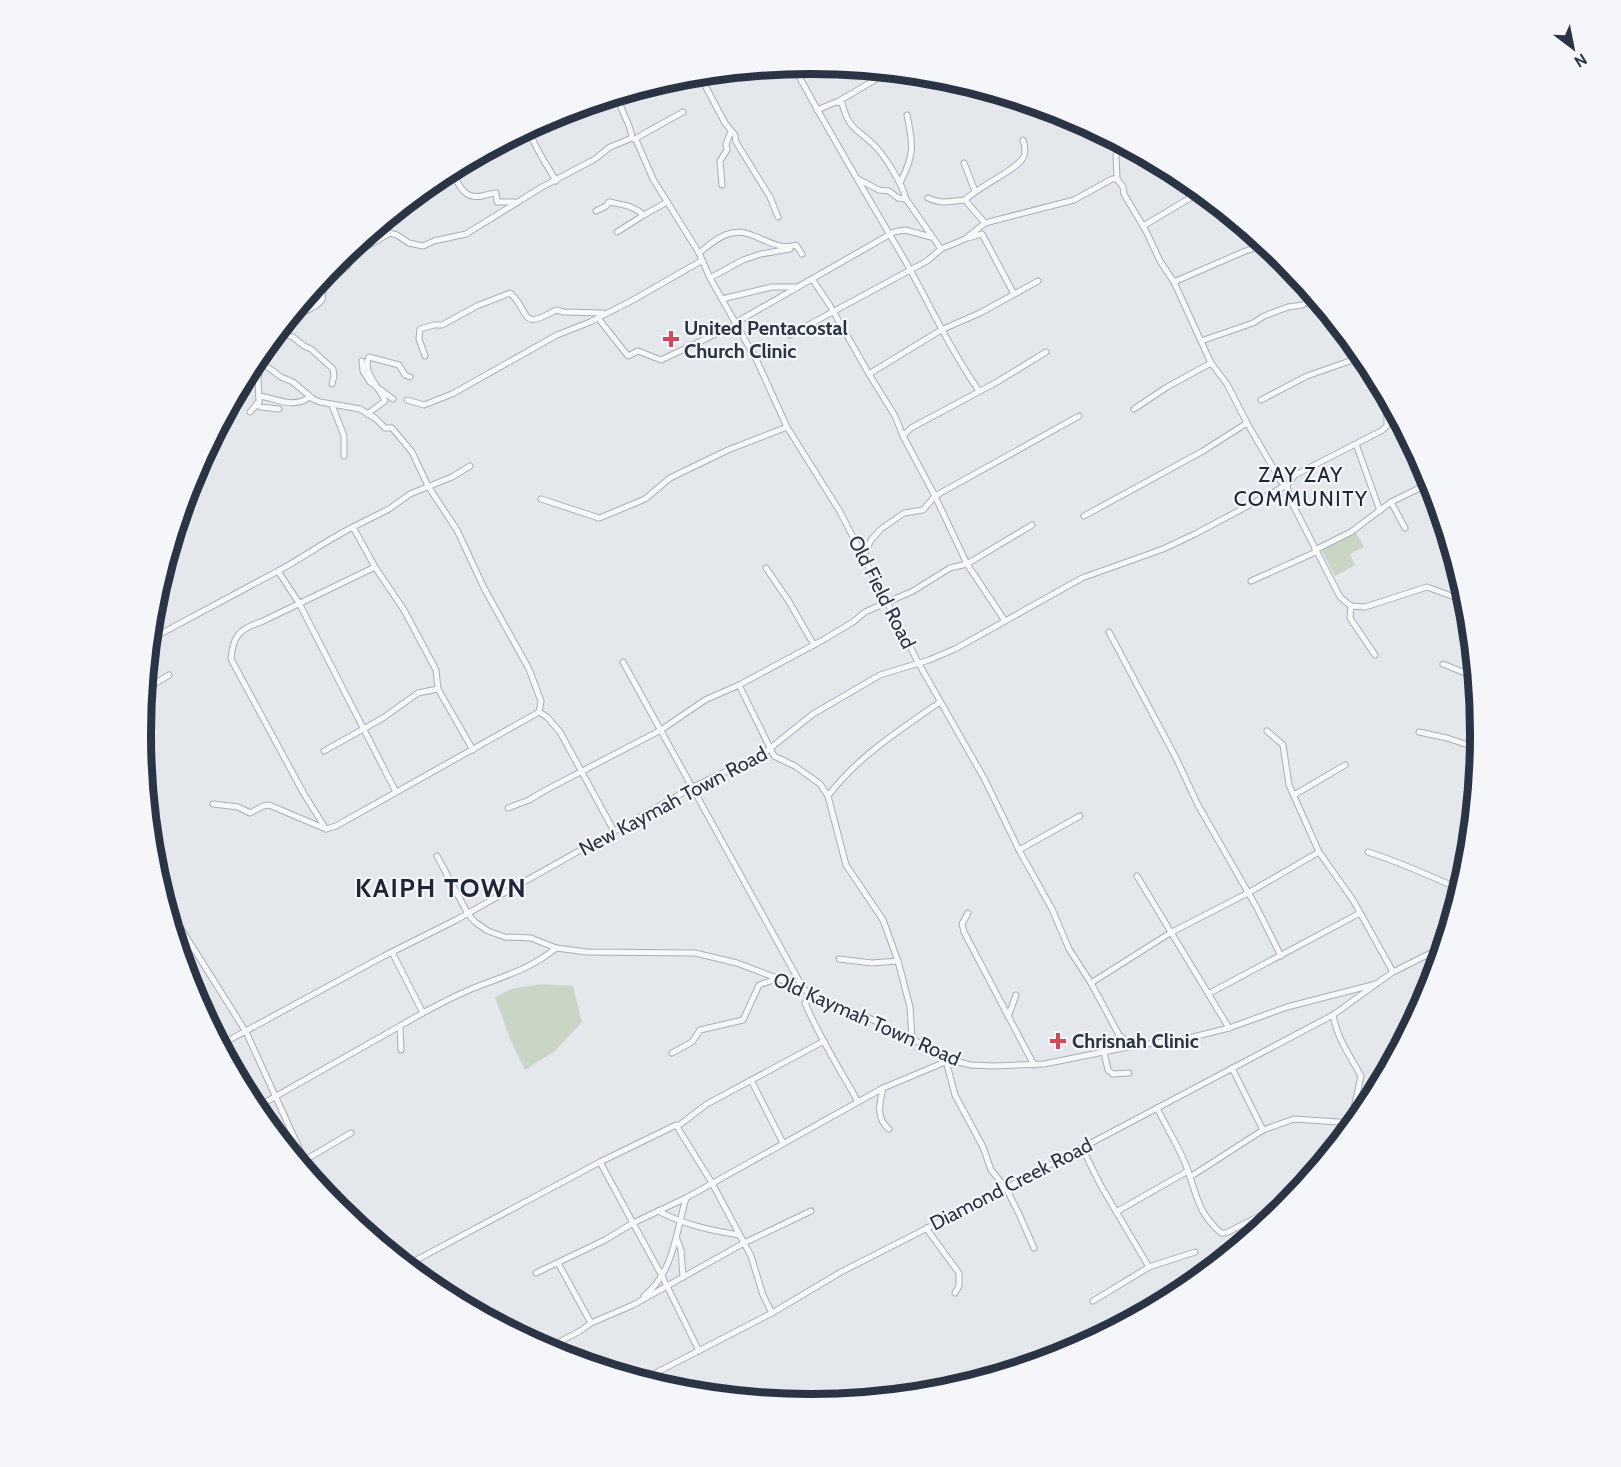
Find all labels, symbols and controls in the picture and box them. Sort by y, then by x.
north arrow [1543,18,1603,78]
text: N [1571,49,1591,71]
place label: United Pentacostal Church Clinic [684,316,848,363]
marker: United Pentacostal Church Clinic [662,330,680,348]
district label: ZAY ZAY COMMUNITY [1234,462,1368,511]
street label: Old Field Road [843,531,921,653]
street label: New Kaymah Town Road [575,741,771,861]
district label: KAIPH TOWN [355,872,527,904]
street label: Old Kaymah Town Road [770,967,964,1071]
place label: Chrisnah Clinic [1072,1029,1199,1053]
marker: Chrisnah Clinic [1049,1032,1067,1050]
street label: Diamond Creek Road [926,1133,1096,1235]

